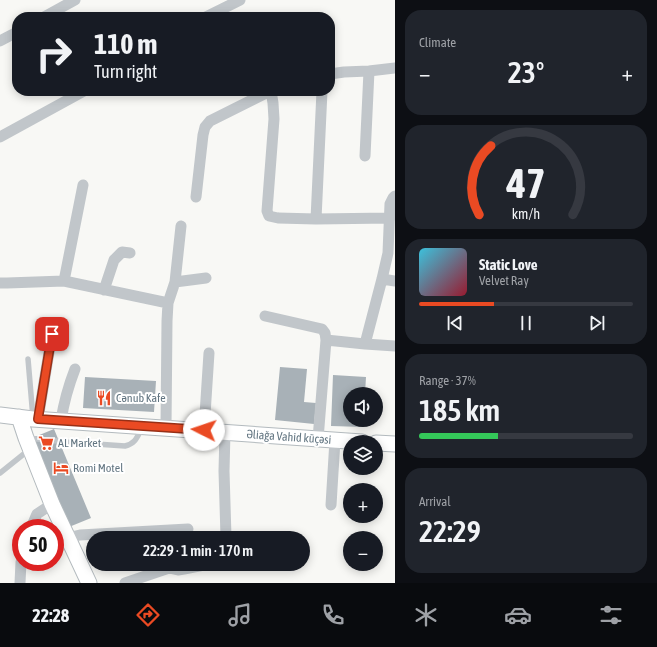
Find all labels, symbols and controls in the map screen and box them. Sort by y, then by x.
icon: right [28,28,80,80]
text: 110 m [94,28,157,60]
text: Climate [419,35,456,50]
text: 23° [508,55,544,89]
text: − [419,60,430,86]
text: + [622,60,633,86]
text: Turn right [94,61,157,82]
text: 47 [505,159,546,207]
text: km/h [512,205,540,221]
text: Static Love [479,256,538,273]
text: Velvet Ray [479,273,529,288]
icon: previous [444,312,466,334]
icon: pause [515,312,537,334]
icon: next [586,312,608,334]
pin [35,317,69,351]
icon: arrive [41,323,63,345]
text: Range · 37% [419,373,476,388]
map controls [343,387,383,571]
button: sound [343,387,383,427]
restaurant icon: Cənub Kafe [95,389,113,407]
place label: Cənub Kafe [116,391,166,405]
text: 185 km [419,393,500,427]
position arrow [183,409,225,451]
street label: Əliağa Vahid küçəsi [246,427,332,447]
supermarket icon: AL Market [37,434,55,452]
button: layers [343,435,383,475]
place label: AL Market [58,436,102,450]
hotel icon: Romi Motel [52,459,70,477]
place label: Romi Motel [73,461,124,475]
button: + [343,483,383,523]
text: Arrival [419,494,451,509]
text: 22:29 [419,514,481,548]
speed limit sign: 50 [12,519,64,571]
button: − [343,531,383,571]
text: 22:29 · 1 min · 170 m [143,542,253,559]
icon: directions [134,601,162,629]
icon: music [226,601,254,629]
icon: phone [319,601,347,629]
icon: climate [412,601,440,629]
icon: car [504,601,532,629]
icon: filters [597,601,625,629]
text: 22:28 [32,605,69,626]

